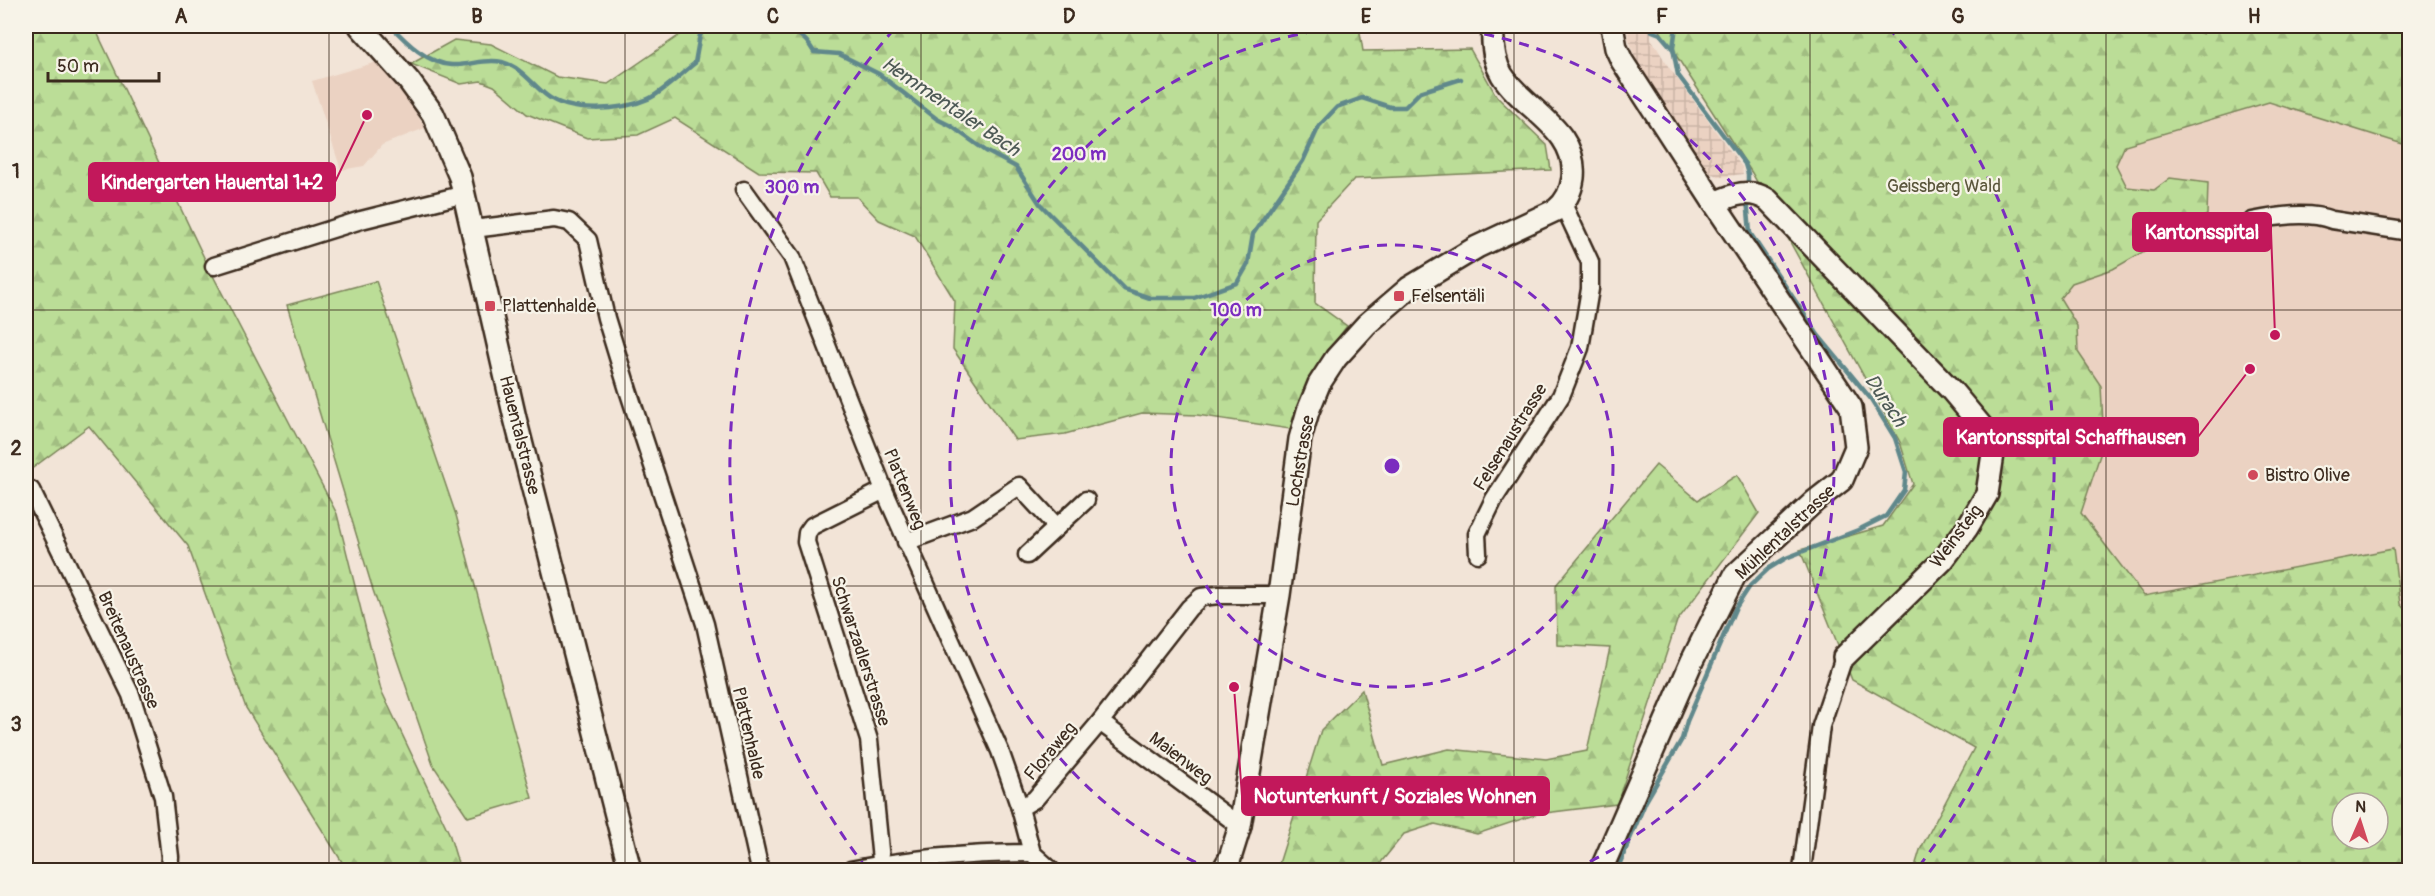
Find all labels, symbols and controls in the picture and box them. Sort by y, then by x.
text: A [175,4,188,29]
text: B [471,4,483,29]
text: C [767,4,779,29]
text: D [1063,4,1076,29]
text: E [1361,4,1372,29]
text: F [1656,4,1668,29]
text: G [1951,4,1965,29]
text: H [2248,4,2261,29]
scale bar [48,45,159,83]
water label: Hemmentaler Bach [877,51,1026,163]
text: 50 m [57,55,99,78]
text: 200 m [1052,143,1106,166]
text: 1 [12,159,20,184]
callout: Kindergarten Hauental 1+2 [89,163,335,201]
text: Kindergarten Hauental 1+2 [101,170,323,195]
park label: Geissberg Wald [1887,175,2001,198]
text: 300 m [765,176,819,199]
callout: Kantonsspital [2133,213,2271,251]
text: Kantonsspital [2145,220,2259,245]
place label: Felsentäli [1411,285,1484,308]
marker: Felsentäli [1392,289,1406,303]
place label: Plattenhalde [502,295,596,318]
marker: Plattenhalde [483,299,497,313]
text: 100 m [1210,299,1262,322]
water label: Durach [1859,369,1913,433]
street label: Hauentalstrasse [494,373,545,497]
street label: Felsenaustrasse [1468,379,1553,495]
street label: Lochstrasse [1281,413,1320,509]
callout: Kantonsspital Schaffhausen [1944,418,2198,456]
text: Kantonsspital Schaffhausen [1956,425,2186,450]
text: 2 [10,436,22,461]
street label: Plattenweg [878,445,931,533]
centre of rings [1382,456,1402,476]
place label: Bistro Olive [2265,464,2350,487]
marker: Bistro Olive [2246,468,2260,482]
street label: Mühlentalstrasse [1731,480,1840,585]
street label: Weinsteig [1925,500,1988,573]
street label: Schwarzadlerstrasse [825,573,896,729]
street label: Breitenaustrasse [92,588,165,713]
street label: Plattenhalde [727,685,770,782]
text: 3 [10,712,22,737]
street label: Floraweg [1019,717,1082,785]
street label: Maienweg [1144,727,1217,790]
callout: Notunterkunft / Soziales Wohnen [1242,777,1549,815]
text: Notunterkunft / Soziales Wohnen [1253,784,1537,809]
north arrow [2330,791,2390,851]
text: N [2355,797,2367,817]

